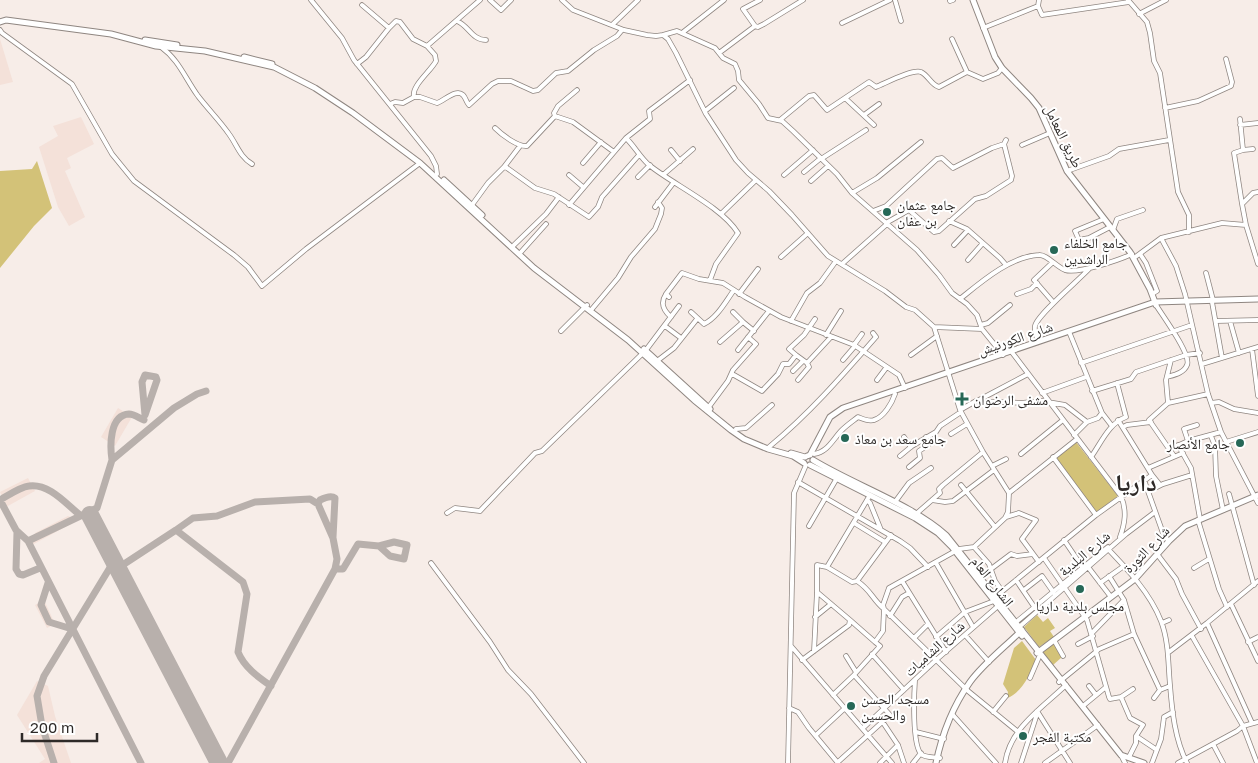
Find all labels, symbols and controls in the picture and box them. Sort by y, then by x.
street label: طريق المعامل [1040,102,1087,171]
place label: جامع عثمان بن عفان [897,196,956,230]
marker: جامع عثمان بن عفان [881,206,893,218]
place label: جامع الخلفاء الراشدين [1064,234,1127,268]
marker: جامع الخلفاء الراشدين [1048,244,1060,256]
street label: شارع الكورنيش [975,317,1055,361]
place label: مشفى الرضوان [973,391,1048,409]
marker: مشفى الرضوان [955,392,969,406]
place label: جامع سعد بن معاذ [855,430,946,449]
marker: جامع سعد بن معاذ [839,432,851,444]
place label: جامع الأنصار [1166,435,1230,454]
marker: جامع الأنصار [1234,437,1246,449]
district label: داريا [1115,467,1157,496]
street label: شارع الثورة [1119,522,1174,578]
street label: شارع البلدية [1055,527,1114,581]
street label: الشارع العام [967,553,1018,611]
marker: مجلس بلدية داريا [1074,583,1086,595]
place label: مجلس بلدية داريا [1036,597,1124,615]
street label: شارع الشاميات [900,617,969,681]
place label: مسجد الحسن والحسين [861,690,929,724]
marker: مسجد الحسن والحسين [845,700,857,712]
scale bar [22,710,98,742]
text: 200 m [30,718,74,736]
place label: مكتبة الفجر [1032,728,1091,746]
marker: مكتبة الفجر [1017,730,1029,742]

